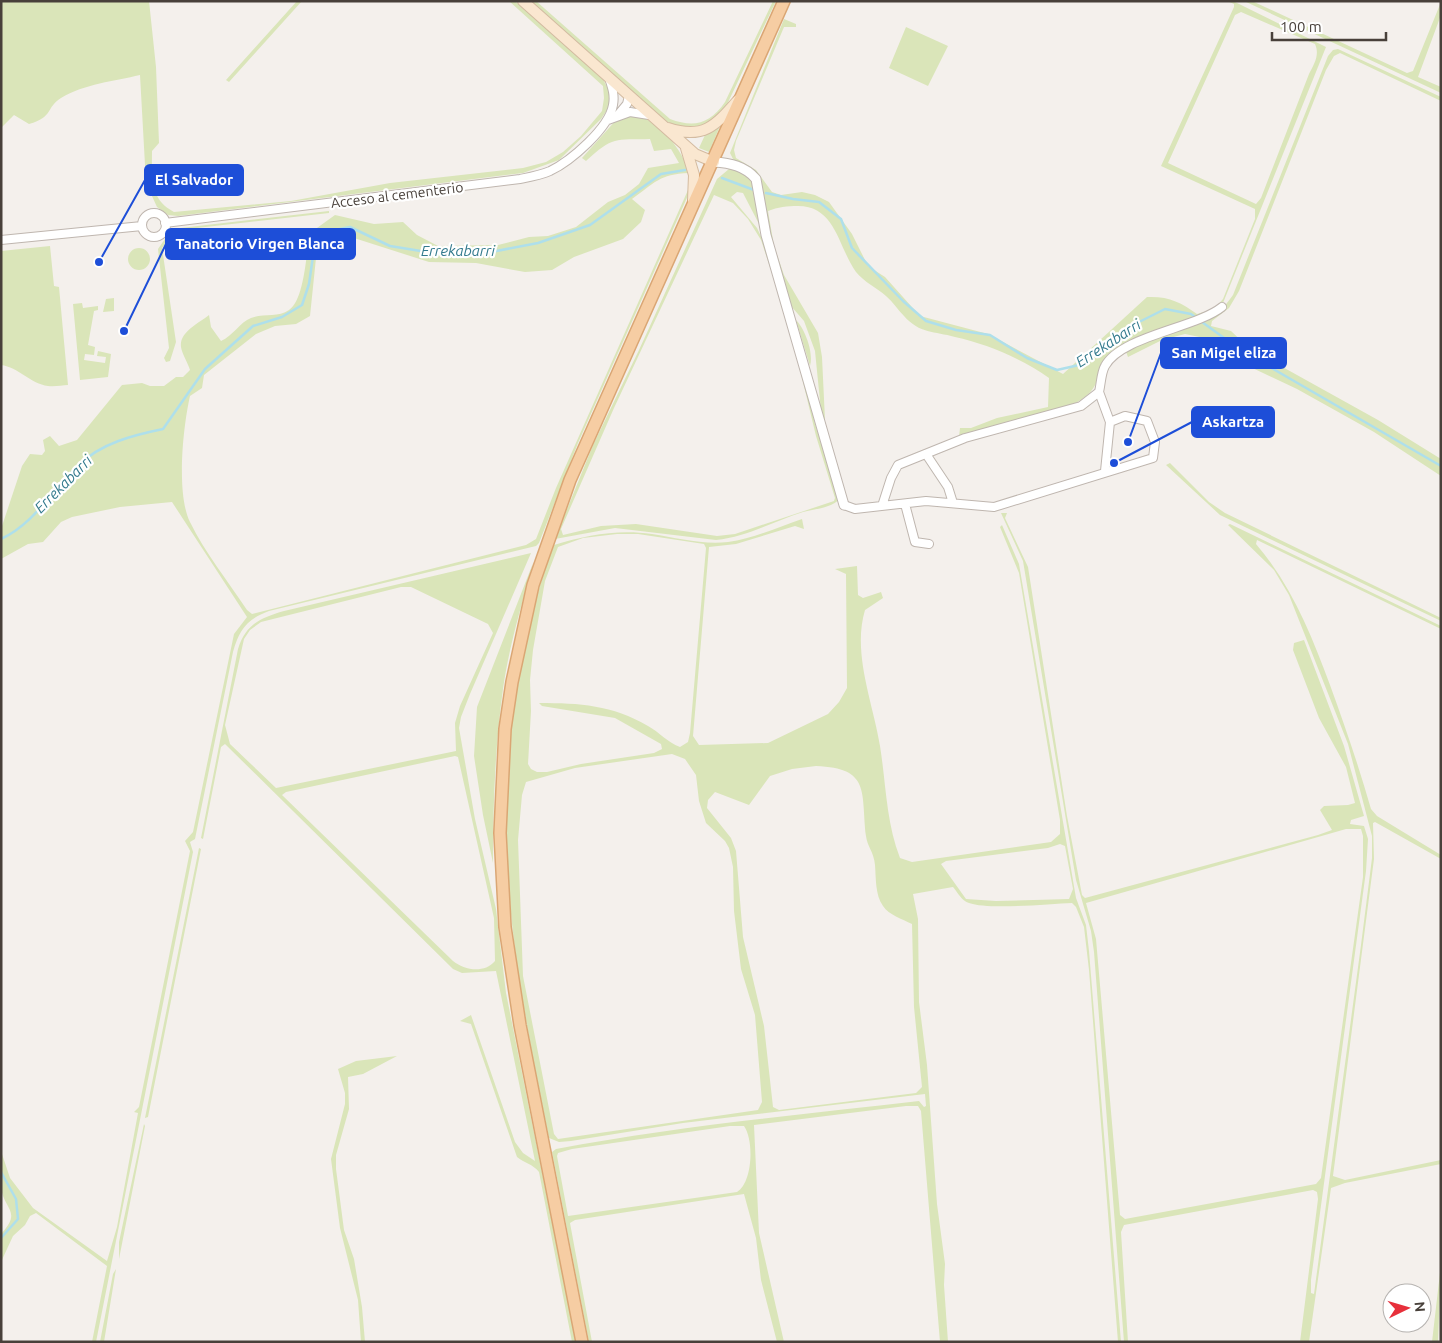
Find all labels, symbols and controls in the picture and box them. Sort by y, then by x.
scale bar [1272,10,1386,42]
text: 100 m [1280,18,1322,35]
callout: El Salvador [145,165,243,195]
text: El Salvador [155,171,234,188]
street label: Acceso al cementerio [330,179,464,211]
callout: Tanatorio Virgen Blanca [166,229,355,259]
text: Tanatorio Virgen Blanca [175,235,345,252]
water label: Errekabarri [421,242,496,259]
water label: Errekabarri [1072,315,1145,370]
callout: San Migel eliza [1161,338,1286,368]
text: San Migel eliza [1172,344,1276,361]
callout: Askartza [1192,407,1274,437]
text: Askartza [1202,413,1264,430]
water label: Errekabarri [31,451,96,516]
north arrow [1382,1283,1432,1333]
text: N [1412,1301,1428,1313]

